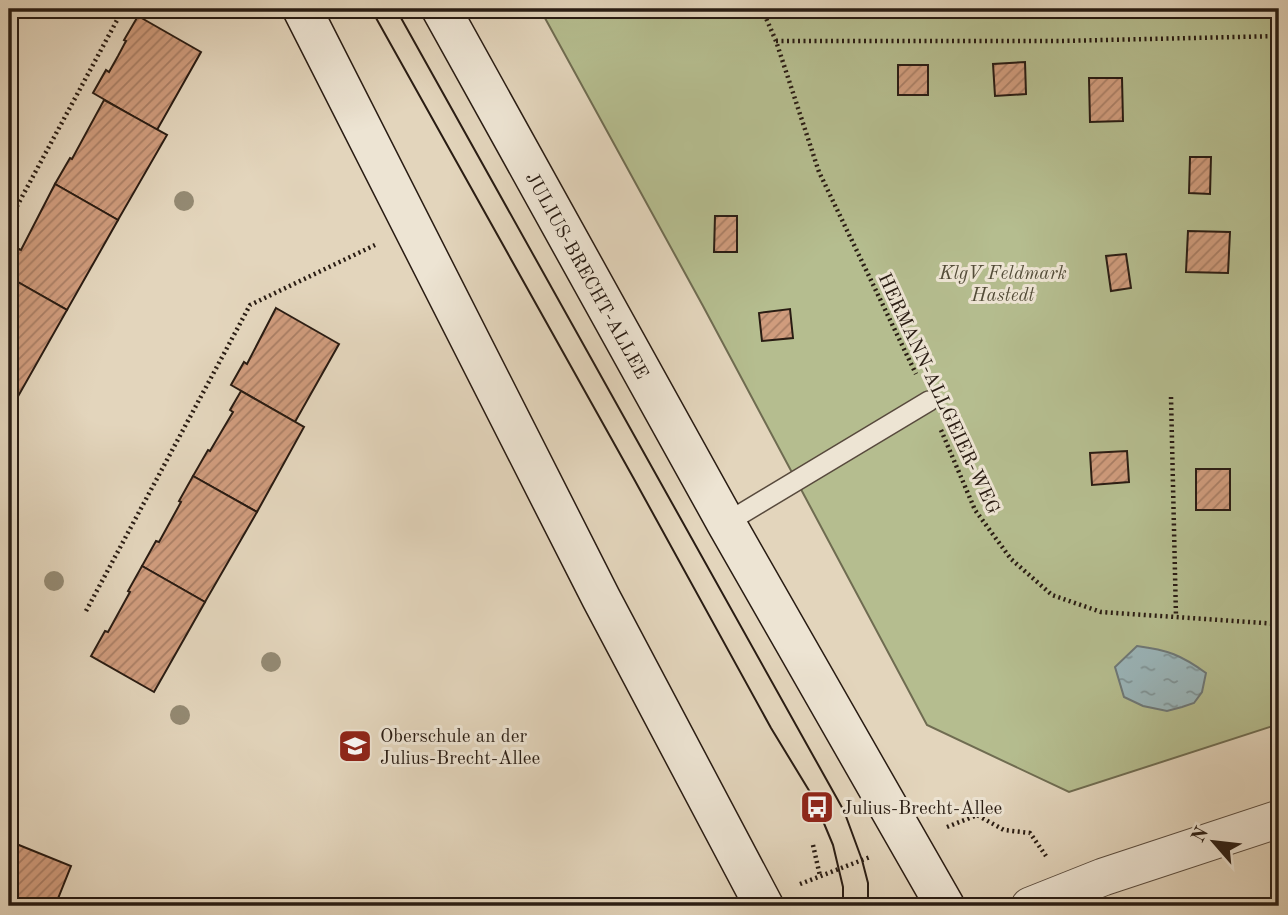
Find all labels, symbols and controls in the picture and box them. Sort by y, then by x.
street label: JULIUS-BRECHT-ALLEE [521,170,651,383]
park label: KlgV Feldmark Hastedt [938,265,1067,306]
street label: HERMANN-ALLGEIER-WEG [873,271,1002,518]
school or university icon: Oberschule an der Julius-Brecht-Allee [336,727,374,765]
place label: Oberschule an der Julius-Brecht-Allee [380,728,540,769]
bus stop icon: Julius-Brecht-Allee [798,788,836,826]
place label: Julius-Brecht-Allee [842,800,1002,819]
north arrow [1180,806,1250,876]
text: N [1189,824,1213,846]

